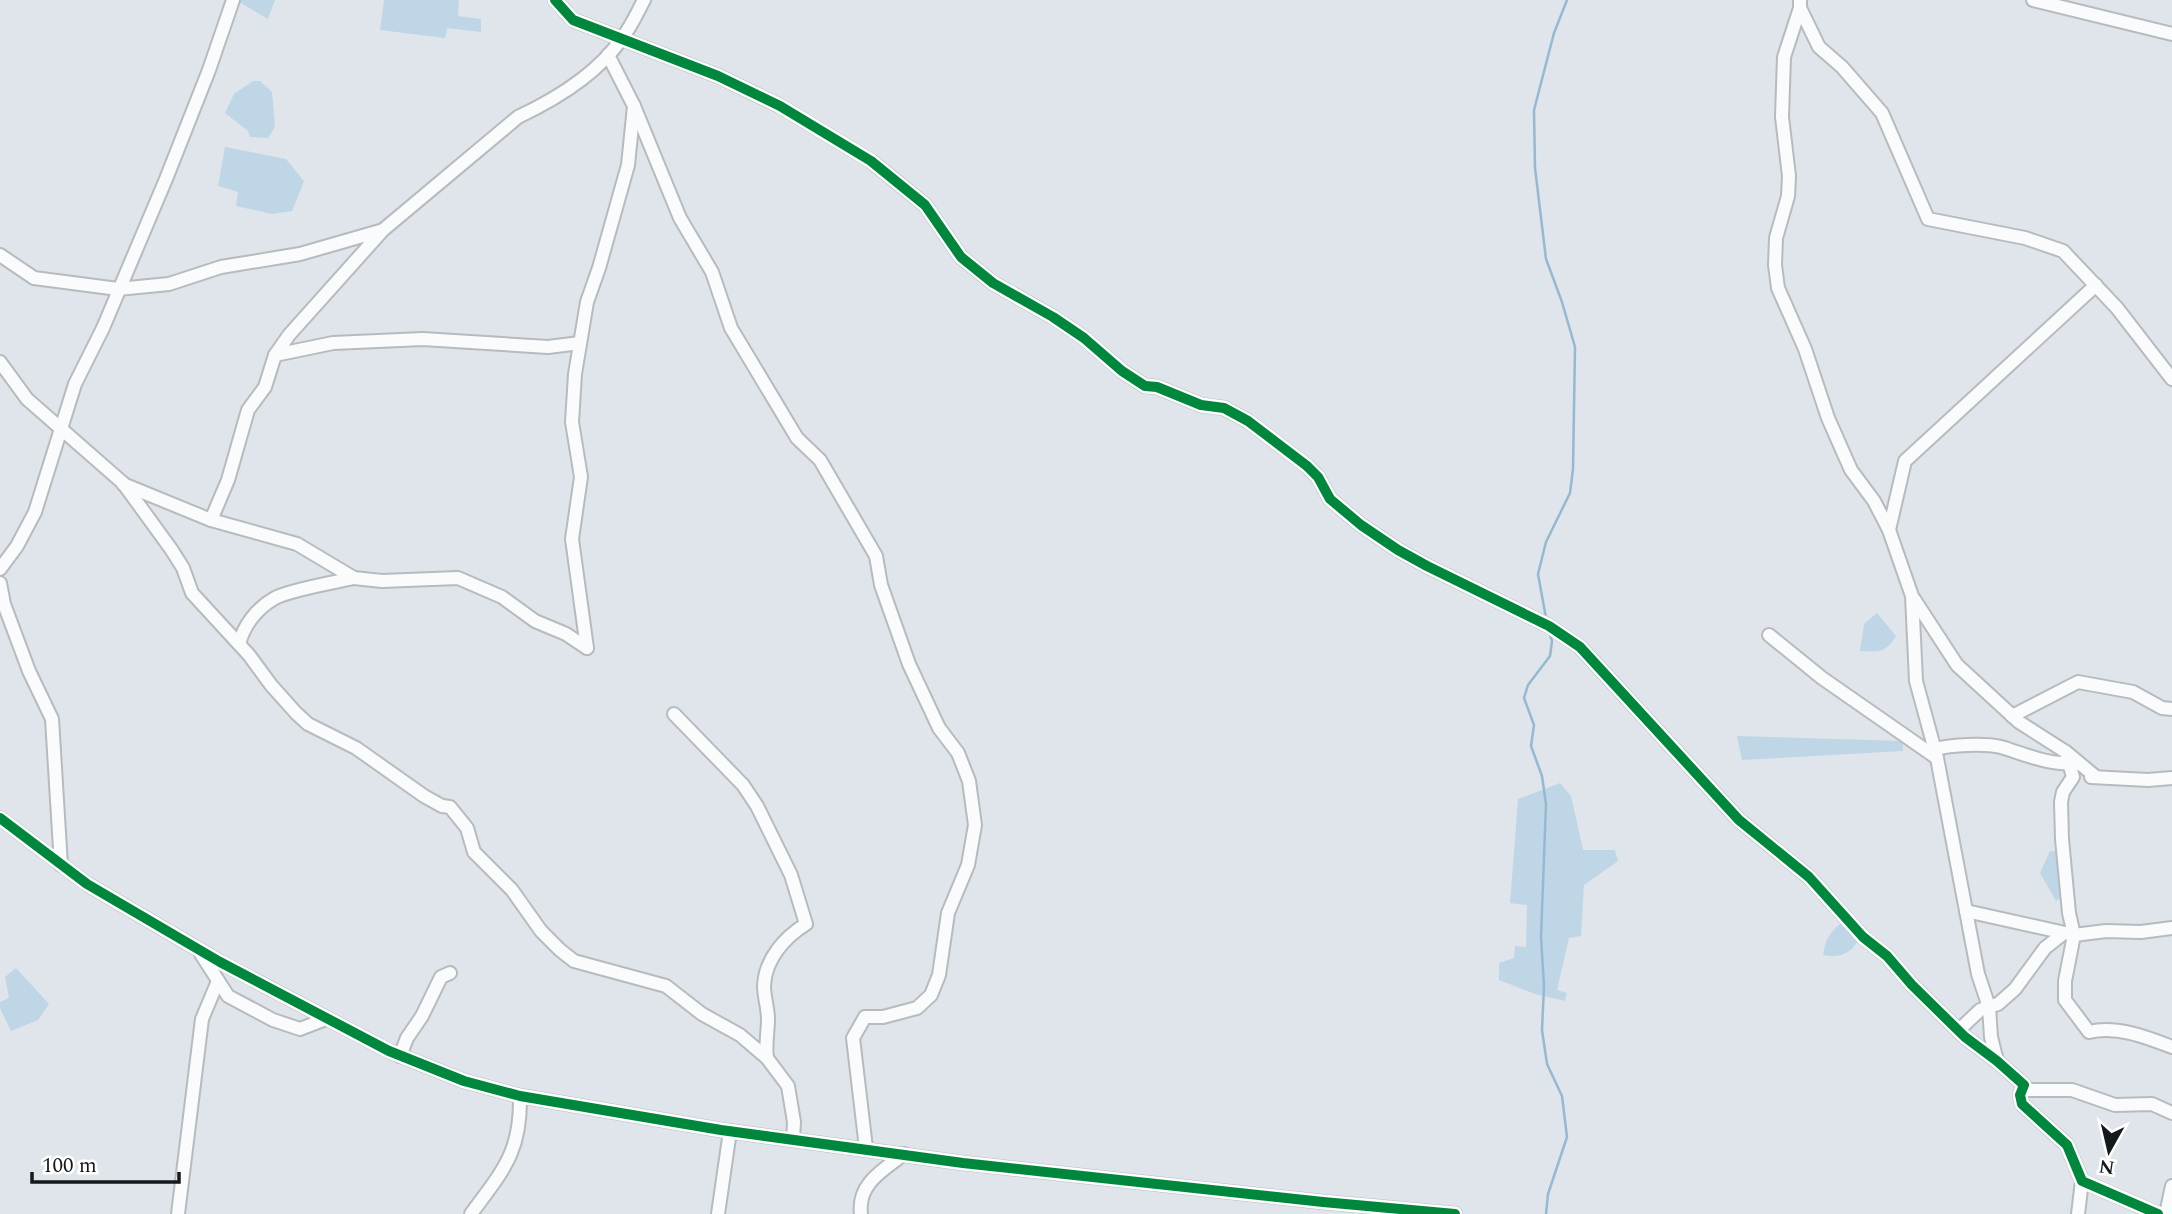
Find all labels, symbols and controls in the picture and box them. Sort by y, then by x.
north arrow [2074,1116,2144,1186]
scale bar [32,1140,178,1184]
text: 100 m [42,1150,97,1182]
text: N [2097,1151,2117,1182]

